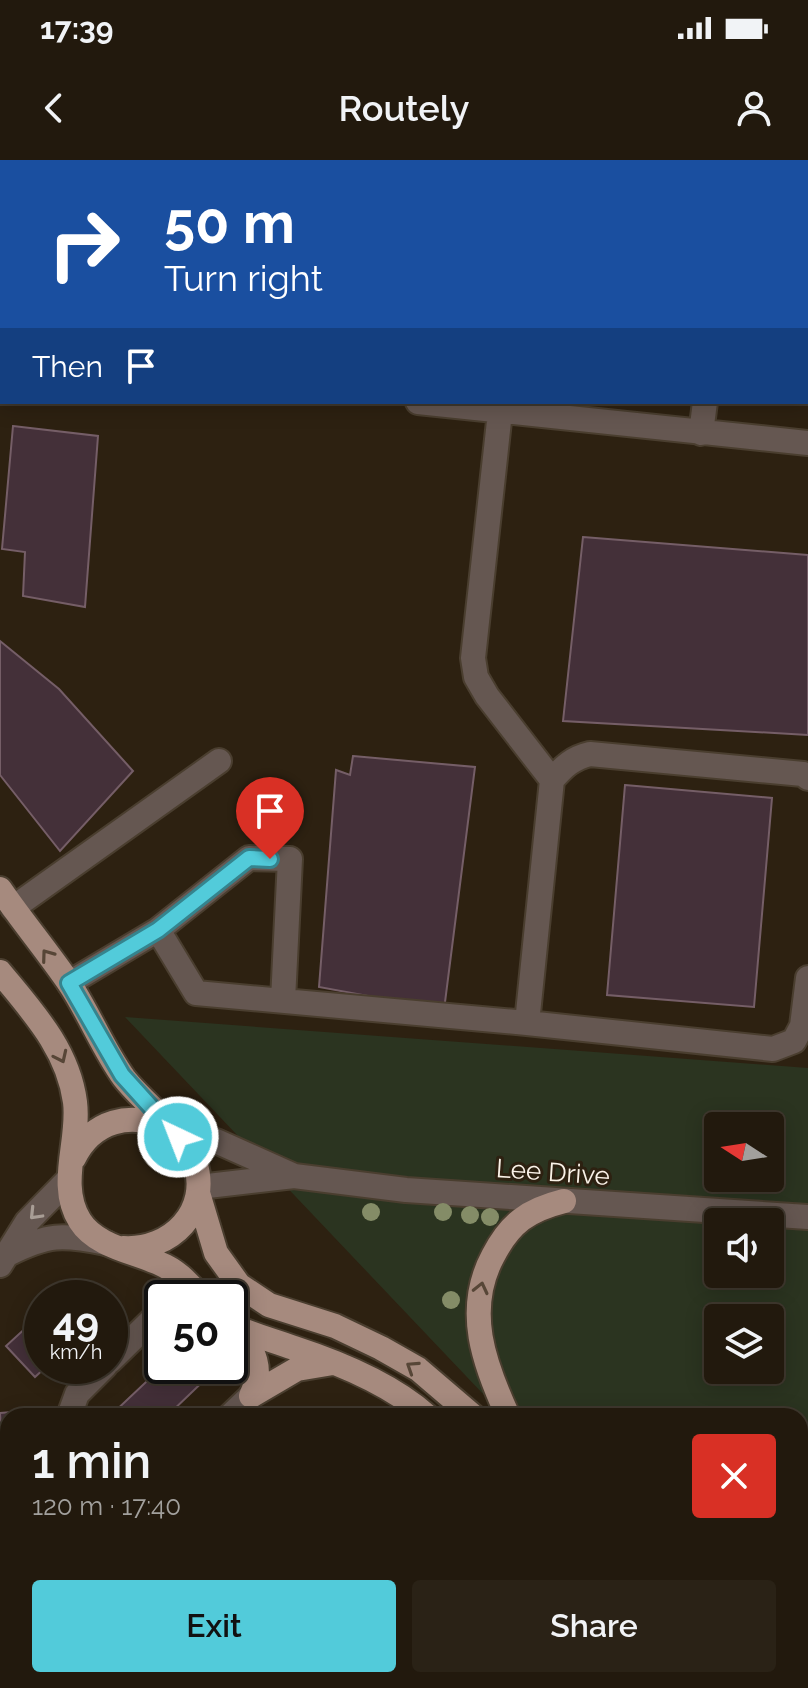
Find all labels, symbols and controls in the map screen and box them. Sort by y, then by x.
text: 17:39 [40,11,113,46]
icon: back [32,86,76,130]
icon: person [732,86,776,130]
text: Routely [339,87,469,129]
text: 50 m [164,190,295,256]
icon: right [32,192,136,296]
text: Turn right [164,257,323,299]
icon: arrive [119,344,163,388]
text: Then [32,349,103,384]
pin [236,777,304,859]
icon: arrive [248,789,292,833]
one-way arrow [43,949,57,963]
one-way arrow [52,1049,68,1064]
position arrow [136,1095,220,1179]
north arrow [704,1112,784,1192]
map controls [704,1112,784,1384]
street label: Lee Drive [495,1153,611,1191]
one-way arrow [30,1205,44,1219]
button: sound [704,1208,784,1288]
speed limit sign: 50 [144,1280,248,1384]
one-way arrow [472,1281,489,1295]
text: 49 [53,1298,99,1345]
button: layers [704,1304,784,1384]
text: km/h [50,1340,102,1364]
one-way arrow [407,1362,421,1377]
text: 1 min [32,1433,151,1489]
button: close [692,1434,776,1518]
text: 120 m · 17:40 [32,1491,181,1521]
button: Exit [32,1580,396,1672]
button: Share [412,1580,776,1672]

